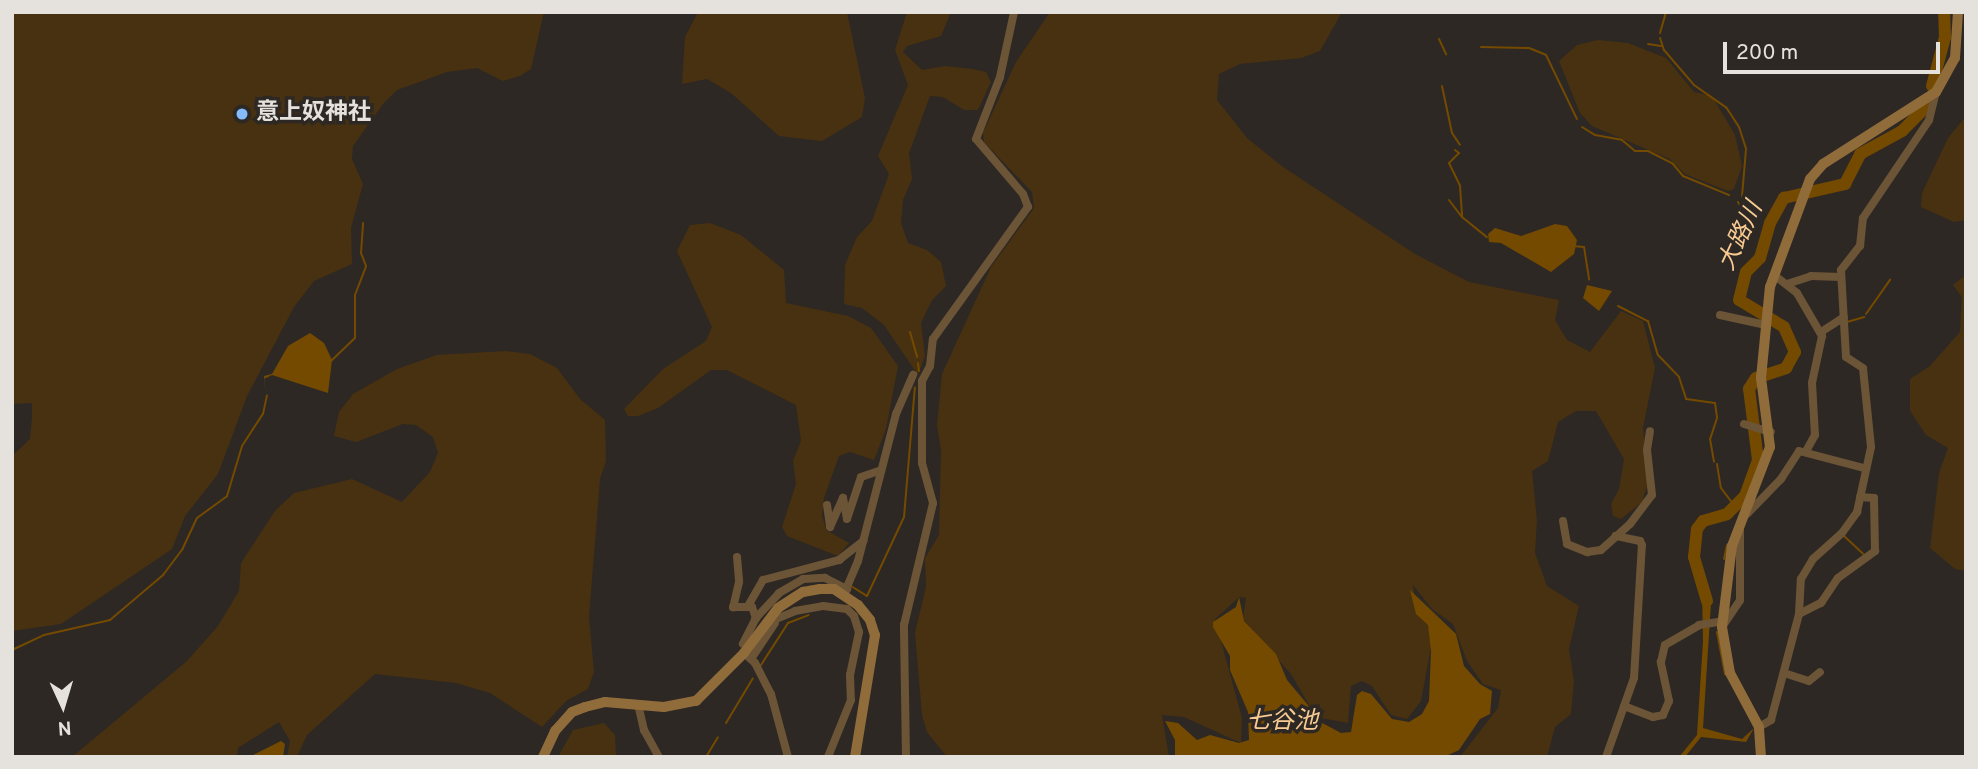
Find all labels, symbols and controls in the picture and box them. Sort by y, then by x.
scale bar [1726,28,1943,72]
text: 200 m [1736,40,1798,67]
place label: 意上奴神社 [256,100,371,128]
marker: 意上奴神社 [234,106,250,122]
water label: 大路川 [1714,198,1770,276]
north arrow [28,671,98,741]
water label: 七谷池 [1246,709,1318,737]
text: N [57,715,72,739]

